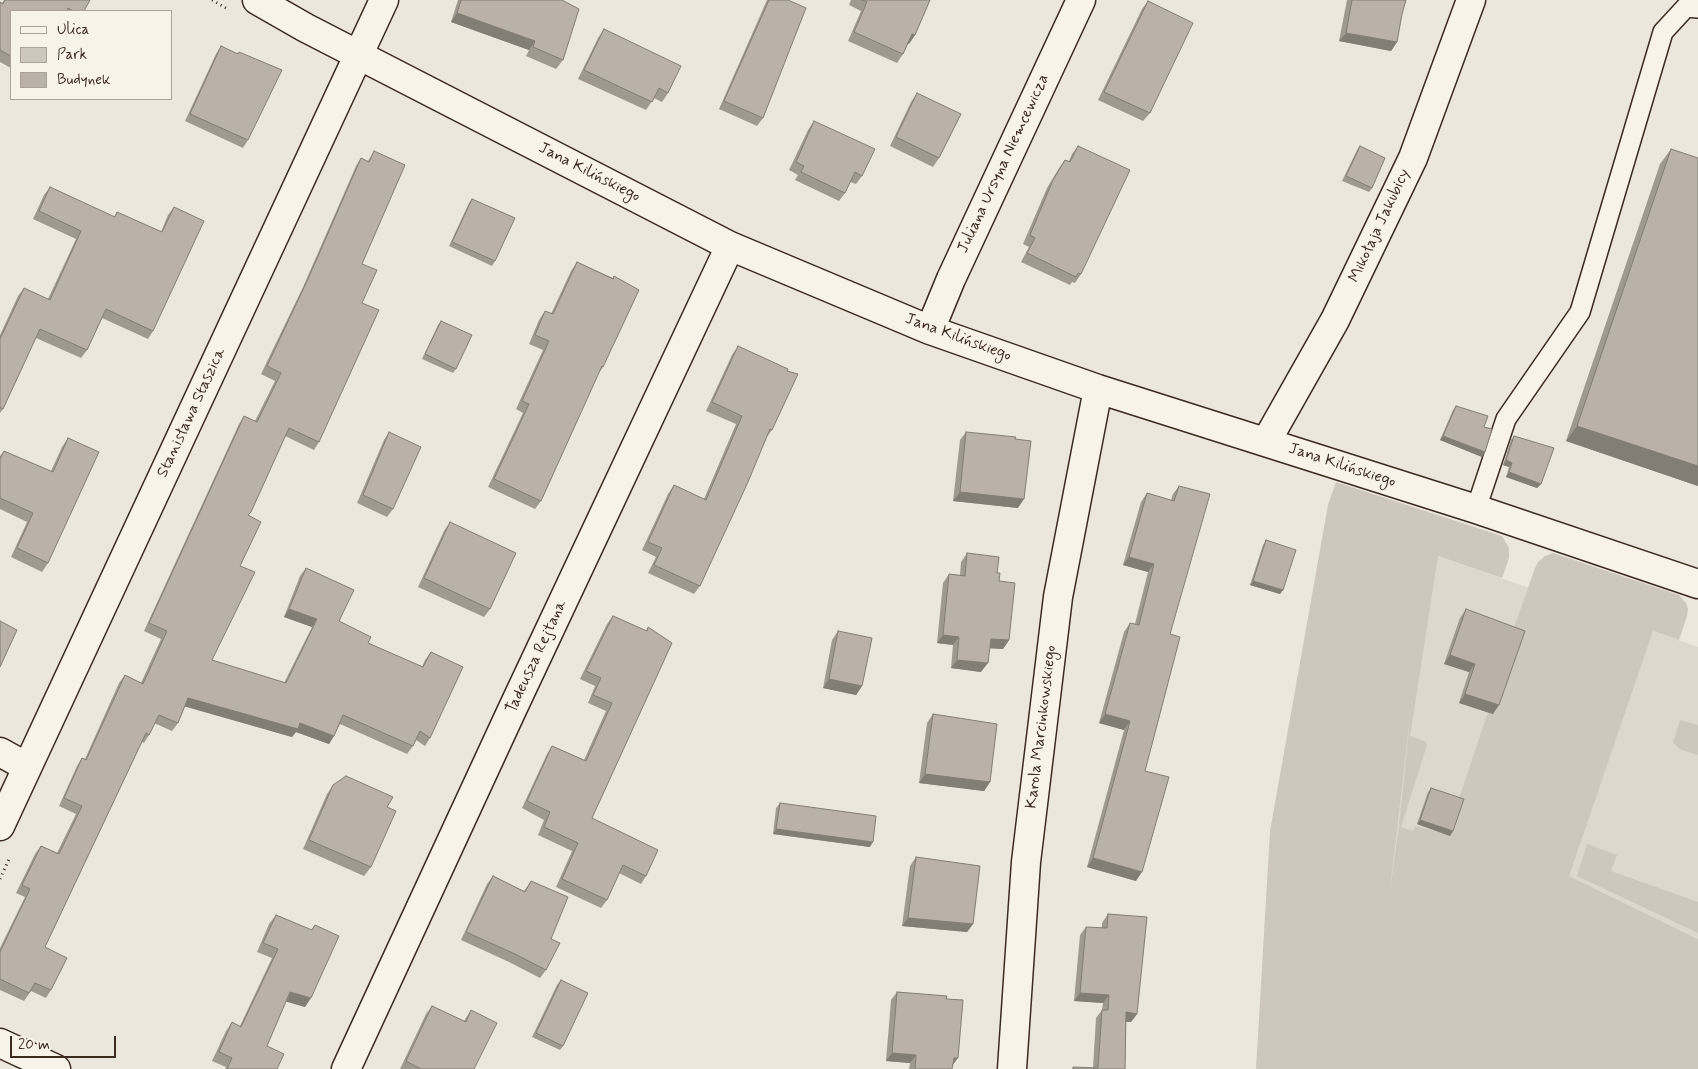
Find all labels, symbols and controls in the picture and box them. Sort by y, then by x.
legend [10,10,172,100]
text: Ulica [57,20,89,40]
text: Park [57,45,87,65]
text: Budynek [57,70,111,90]
street label: Juliana Ursyna Niemcewicza [954,71,1054,257]
street label: Jana Kilińskiego [535,139,643,207]
street label: Mikołaja Jakubicy [1345,166,1415,286]
street label: Jana Kilińskiego [902,310,1014,366]
street label: Stanisława Staszica [154,345,230,481]
street label: Jana Kilińskiego [1286,440,1398,492]
street label: Tadeusza Rejtana [502,597,572,717]
street label: Karola Marcinkowskiego [1022,644,1062,810]
scale bar [12,1026,119,1058]
text: 20 m [18,1035,50,1055]

